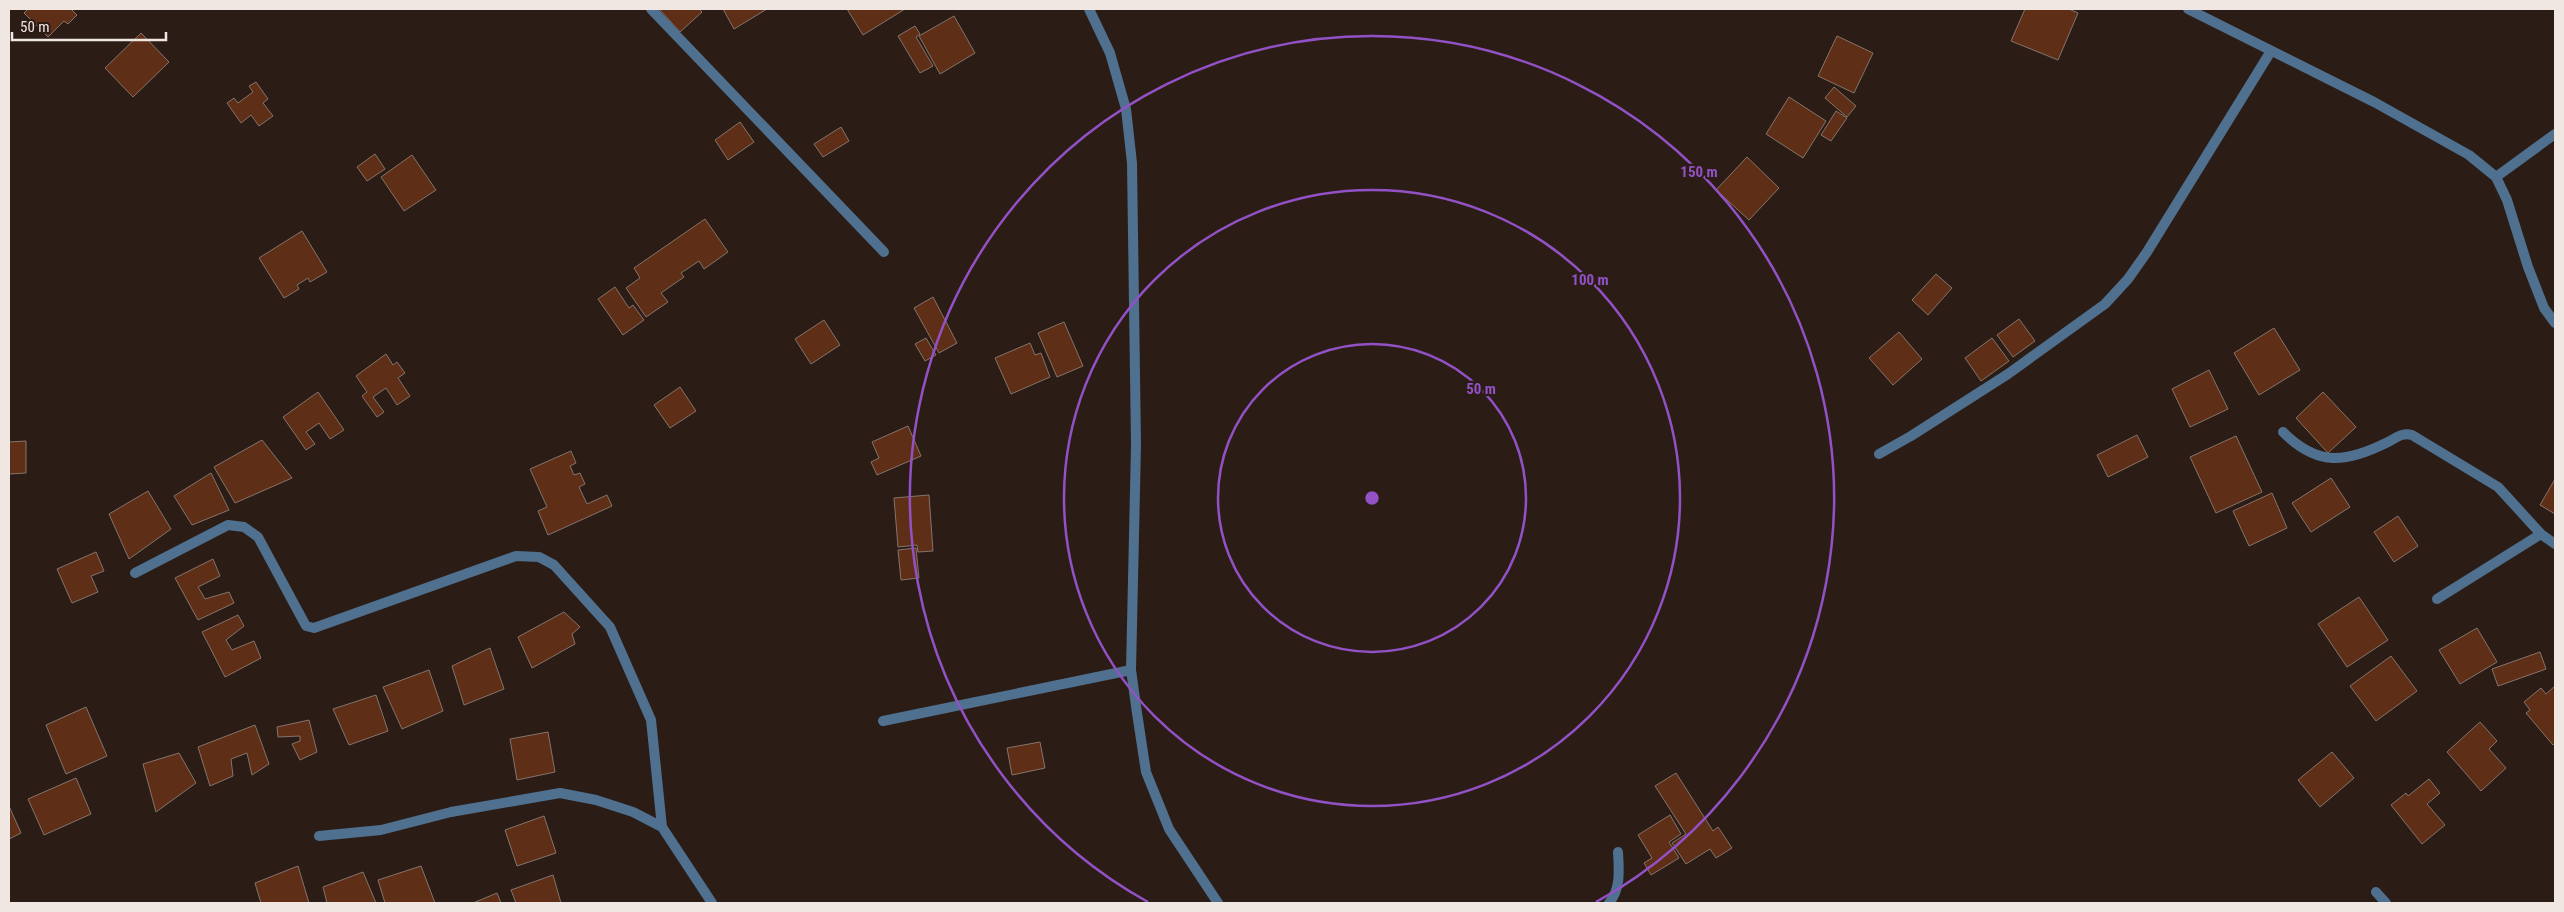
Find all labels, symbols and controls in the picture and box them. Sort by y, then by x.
scale bar [12,10,166,42]
text: 50 m [20,18,50,36]
text: 150 m [1680,163,1718,181]
text: 100 m [1571,271,1609,289]
text: 50 m [1466,380,1496,398]
centre of rings [1363,489,1381,507]

